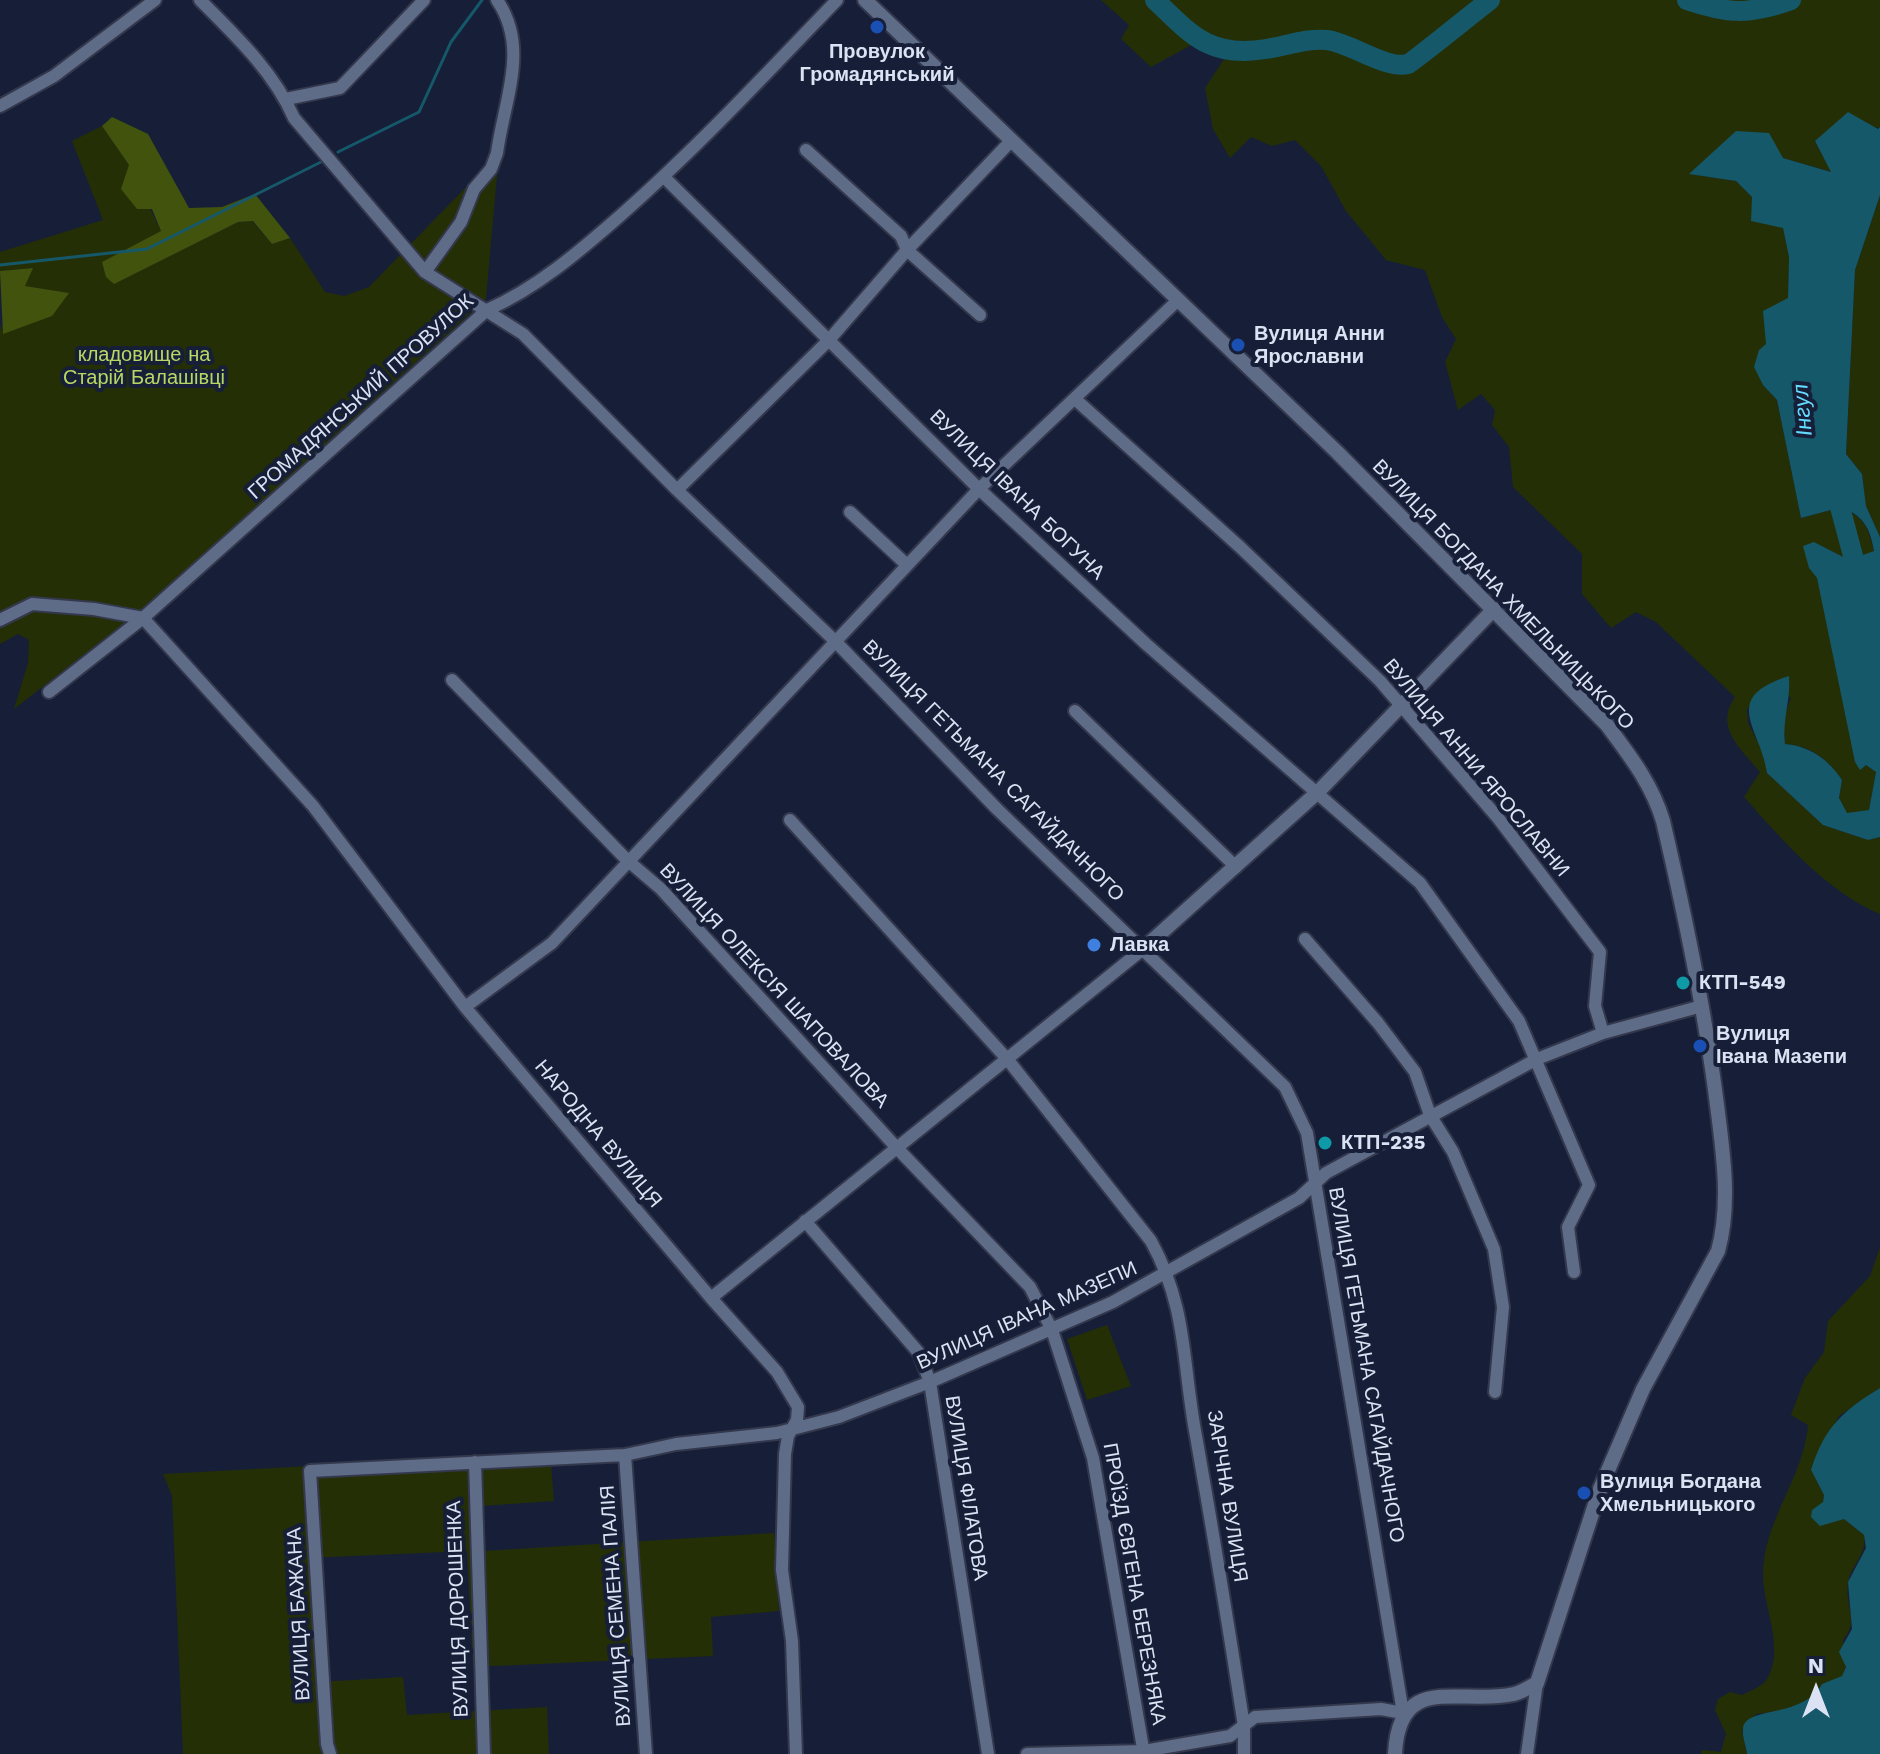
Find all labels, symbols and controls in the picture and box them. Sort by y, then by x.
marker: Провулок Громадянський [868,18,886,36]
place label: Провулок Громадянський [800,40,954,87]
street label: ГРОМАДЯНСЬКИЙ ПРОВУЛОК [243,289,479,505]
place label: Вулиця Анни Ярославни [1254,322,1385,369]
marker: Вулиця Анни Ярославни [1229,336,1247,354]
park label: кладовище на Старій Балашівці [63,343,225,390]
water label: Інгул [1788,383,1818,437]
street label: ВУЛИЦЯ ІВАНА БОГУНА [924,405,1110,585]
street label: ВУЛИЦЯ БОГДАНА ХМЕЛЬНИЦЬКОГО [1367,455,1639,735]
street label: ВУЛИЦЯ ГЕТЬМАНА САГАЙДАЧНОГО [857,635,1129,907]
street label: ВУЛИЦЯ АННИ ЯРОСЛАВНИ [1378,654,1574,882]
street label: ВУЛИЦЯ ОЛЕКСІЯ ШАПОВАЛОВА [654,859,894,1113]
place label: Лавка [1110,933,1169,957]
marker: Лавка [1085,936,1103,954]
place label: КТП-549 [1699,971,1786,995]
marker: КТП-549 [1674,974,1692,992]
place label: Вулиця Івана Мазепи [1716,1022,1847,1069]
marker: Вулиця Івана Мазепи [1691,1037,1709,1055]
street label: НАРОДНА ВУЛИЦЯ [529,1055,667,1213]
place label: КТП-235 [1341,1131,1425,1155]
marker: КТП-235 [1316,1134,1334,1152]
street label: ВУЛИЦЯ ГЕТЬМАНА САГАЙДАЧНОГО [1323,1185,1409,1545]
street label: ВУЛИЦЯ ІВАНА МАЗЕПИ [913,1257,1141,1375]
street label: ВУЛИЦЯ ФІЛАТОВА [940,1394,992,1582]
street label: ЗАРІЧНА ВУЛИЦЯ [1202,1408,1252,1584]
street label: ПРОЇЗД ЄВГЕНА БЕРЕЗНЯКА [1097,1441,1171,1727]
place label: Вулиця Богдана Хмельницького [1600,1470,1761,1517]
street label: ВУЛИЦЯ СЕМЕНА ПАЛІЯ [596,1484,636,1728]
marker: Вулиця Богдана Хмельницького [1575,1484,1593,1502]
street label: ВУЛИЦЯ ДОРОШЕНКА [442,1500,474,1718]
street label: ВУЛИЦЯ БАЖАНА [282,1527,316,1701]
north arrow [1776,1650,1856,1730]
text: N [1808,1653,1824,1678]

